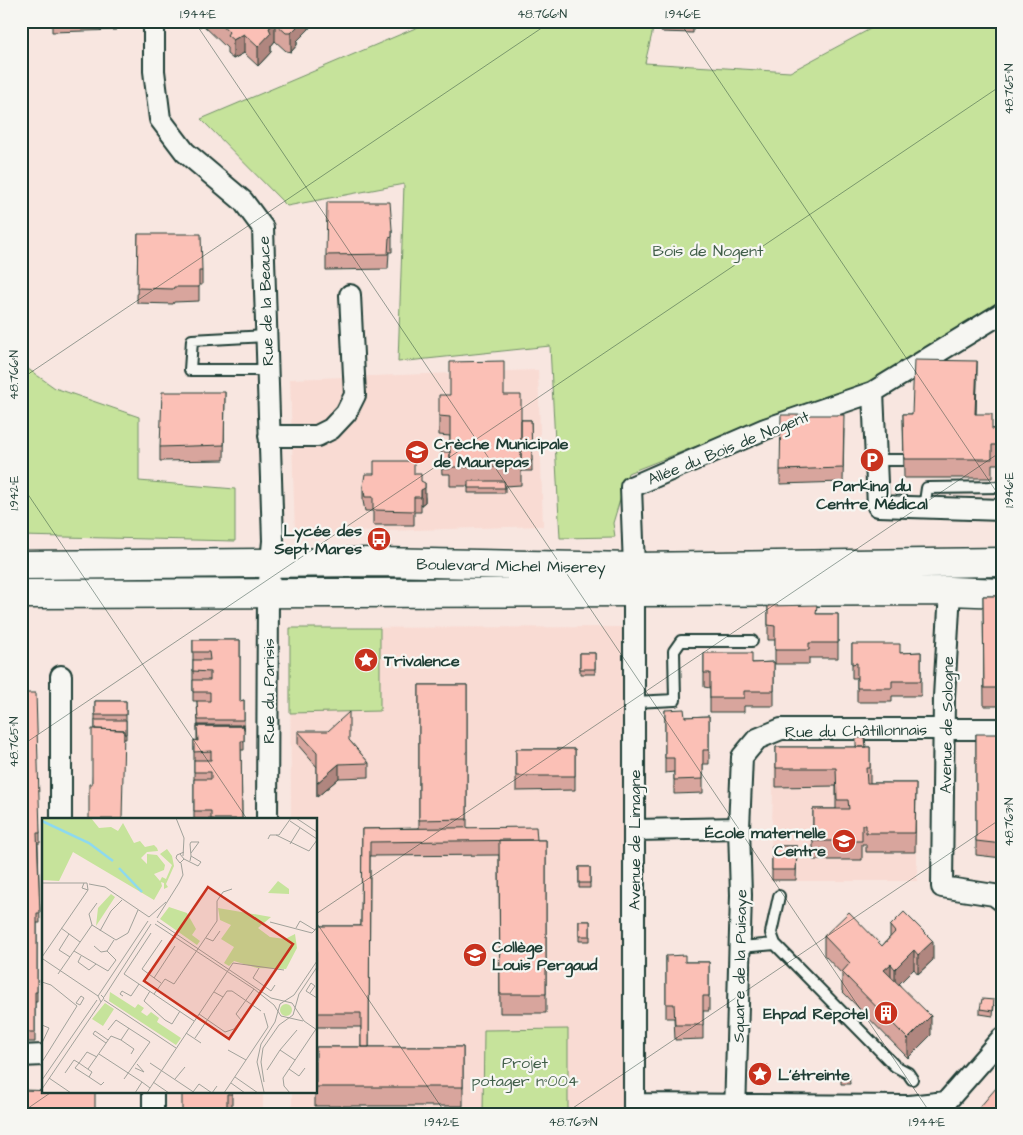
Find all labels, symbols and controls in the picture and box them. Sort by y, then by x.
text: 1.944°E [180,6,216,23]
text: 48.766°N [517,6,568,23]
text: 1.946°E [665,6,701,23]
text: 48.765°N [1001,63,1018,115]
street label: Rue de la Beauce [253,235,279,366]
park label: Bois de Nogent [653,240,764,263]
text: 48.766°N [6,349,23,400]
street label: Allée du Bois de Nogent [644,405,813,491]
place label: Crèche Municipale de Maurepas [433,433,569,473]
school or university icon: Crèche Municipale de Maurepas [404,439,430,465]
parking icon: Parking du Centre Médical [859,447,885,473]
text: 1.946°E [1001,472,1018,508]
place label: Parking du Centre Médical [816,475,928,515]
text: 1.942°E [6,476,23,510]
place label: Lycée des Sept Mares [273,520,362,560]
bus stop icon: Lycée des Sept Mares [366,526,392,552]
street label: Boulevard Michel Miserey [416,553,606,580]
street label: Rue du Parisis [258,638,280,744]
place icon: Trivalence [353,647,379,673]
place label: Trivalence [383,650,460,672]
street label: Avenue de Sologne [935,656,960,794]
text: 48.765°N [6,716,23,768]
street label: Rue du Châtillonnais [785,719,927,743]
street label: Avenue de Limagne [624,769,647,910]
text: 48.763°N [1001,797,1018,846]
inset map [42,818,318,1092]
place label: École maternelle Centre [705,822,826,862]
school or university icon: École maternelle Centre [831,828,857,854]
street label: Square de la Puisaye [728,889,753,1043]
place label: Collège Louis Pergaud [492,936,598,978]
school or university icon: Collège Louis Pergaud [462,942,488,968]
building icon: Ehpad Repotel [873,1000,899,1026]
place label: Ehpad Repotel [763,1003,868,1025]
park label: Projet potager n°004 [471,1052,579,1093]
place icon: L'étreinte [747,1061,773,1087]
place label: L'étreinte [778,1064,850,1086]
text: 1.942°E [425,1114,459,1131]
text: 48.763°N [549,1114,598,1131]
text: 1.944°E [909,1114,945,1131]

